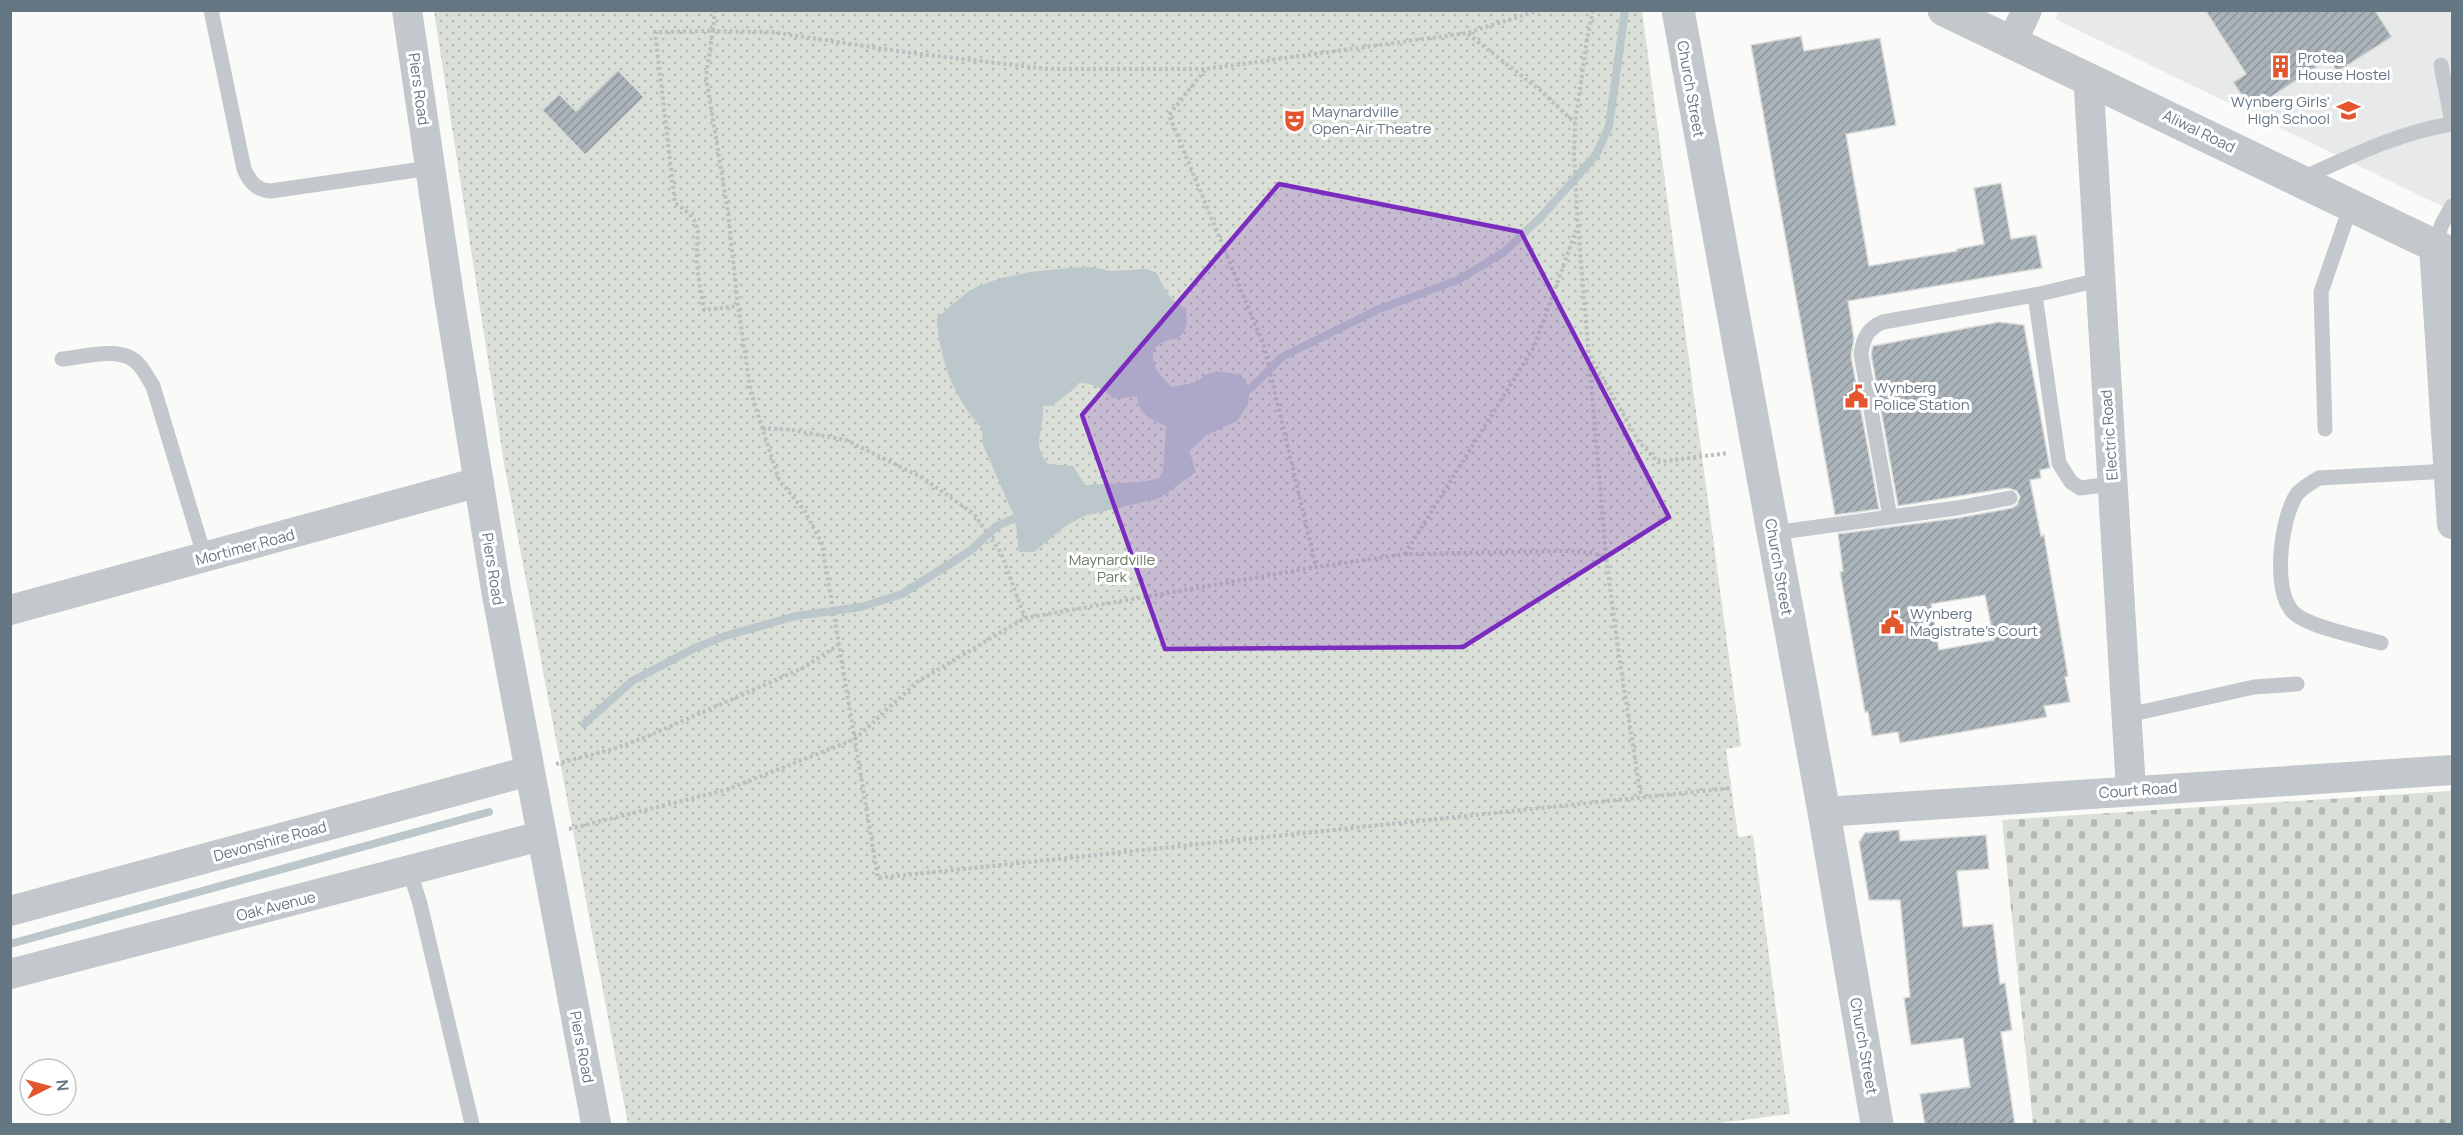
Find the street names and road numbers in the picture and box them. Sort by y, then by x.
street label: Church Street [1672,39,1710,139]
street label: Piers Road [404,51,434,127]
street label: Aliwal Road [2159,104,2239,158]
street label: Electric Road [2095,389,2123,481]
street label: Church Street [1760,517,1798,617]
street label: Mortimer Road [193,524,297,570]
street label: Piers Road [477,531,509,607]
street label: Court Road [2098,777,2178,803]
street label: Devonshire Road [211,816,329,866]
street label: Oak Avenue [234,886,318,926]
street label: Church Street [1845,996,1883,1096]
street label: Piers Road [565,1009,599,1085]

